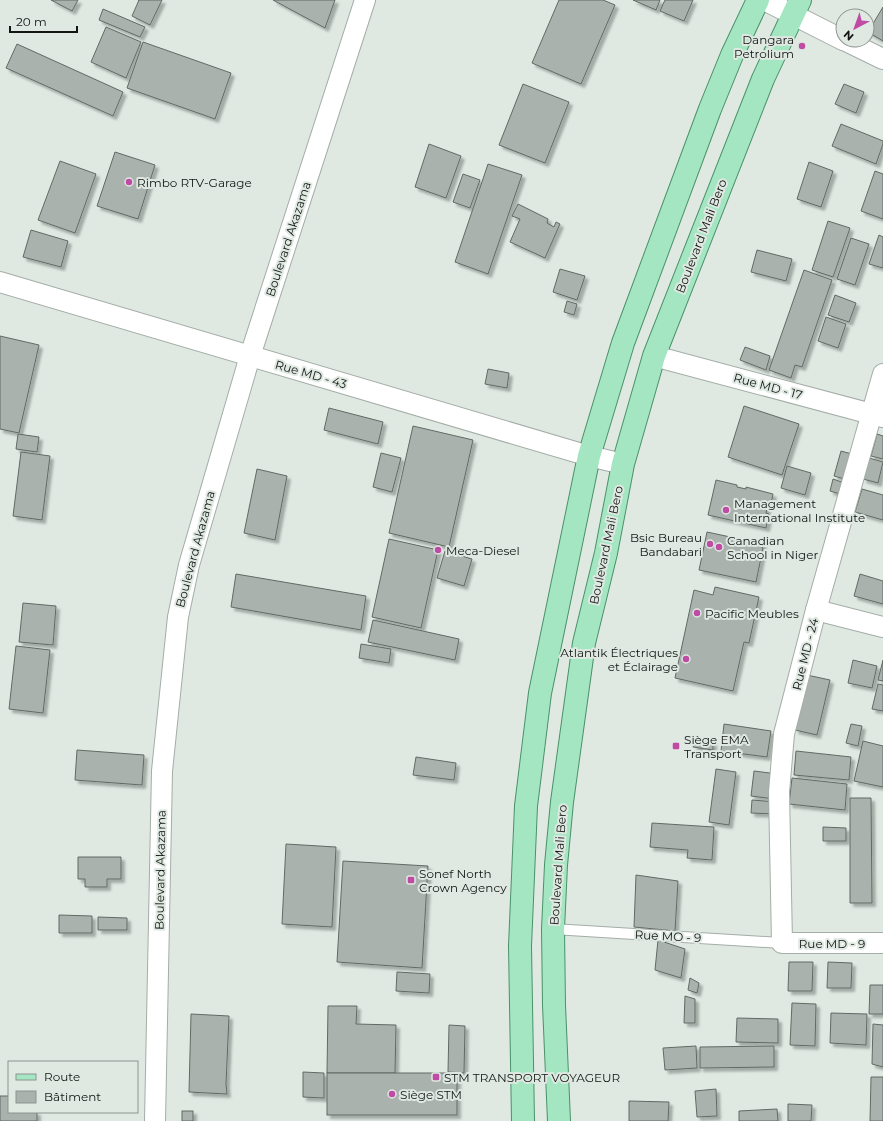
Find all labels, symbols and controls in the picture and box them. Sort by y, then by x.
scale bar [10,8,77,34]
north arrow [835,8,875,48]
text: 20 m [16,14,47,29]
text: N [840,27,856,44]
place label: Dangara Petrolium [734,32,794,61]
marker: Dangara Petrolium [797,41,807,51]
place label: Rimbo RTV-Garage [137,175,252,190]
marker: Rimbo RTV-Garage [124,177,134,187]
street label: Boulevard Mali Bero [672,177,730,295]
street label: Boulevard Akazama [262,180,314,298]
street label: Rue MD - 43 [273,357,349,391]
street label: Rue MD - 17 [732,370,804,402]
street label: Boulevard Mali Bero [586,484,626,606]
street label: Boulevard Akazama [172,489,218,609]
place label: Management International Institute [734,496,865,525]
marker: Management International Institute [721,505,731,515]
place label: Bsic Bureau Bandabari [630,530,702,559]
place label: Canadian School in Niger [727,533,819,562]
marker: Bsic Bureau Bandabari [705,539,715,549]
marker: Canadian School in Niger [714,542,724,552]
place label: Meca-Diesel [446,543,520,558]
marker: Meca-Diesel [433,545,443,555]
place label: Pacific Meubles [705,606,799,621]
marker: Pacific Meubles [692,608,702,618]
street label: Rue MD - 24 [789,616,821,692]
place label: Atlantik Électriques et Éclairage [560,645,678,674]
marker: Atlantik Électriques et Éclairage [681,654,691,664]
place label: Siège EMA Transport [684,732,749,761]
marker: Siège EMA Transport [671,741,681,751]
street label: Boulevard Mali Bero [546,804,570,926]
street label: Boulevard Akazama [151,810,169,930]
place label: Sonef North Crown Agency [419,866,507,895]
marker: Sonef North Crown Agency [406,875,416,885]
street label: Rue MO - 9 [634,927,702,945]
street label: Rue MD - 9 [799,936,865,951]
legend [8,1061,138,1113]
text: Route [44,1069,80,1084]
place label: STM TRANSPORT VOYAGEUR [444,1070,621,1085]
marker: STM TRANSPORT VOYAGEUR [431,1072,441,1082]
place label: Siège STM [400,1087,462,1102]
text: Bâtiment [44,1089,101,1104]
marker: Siège STM [387,1089,397,1099]

